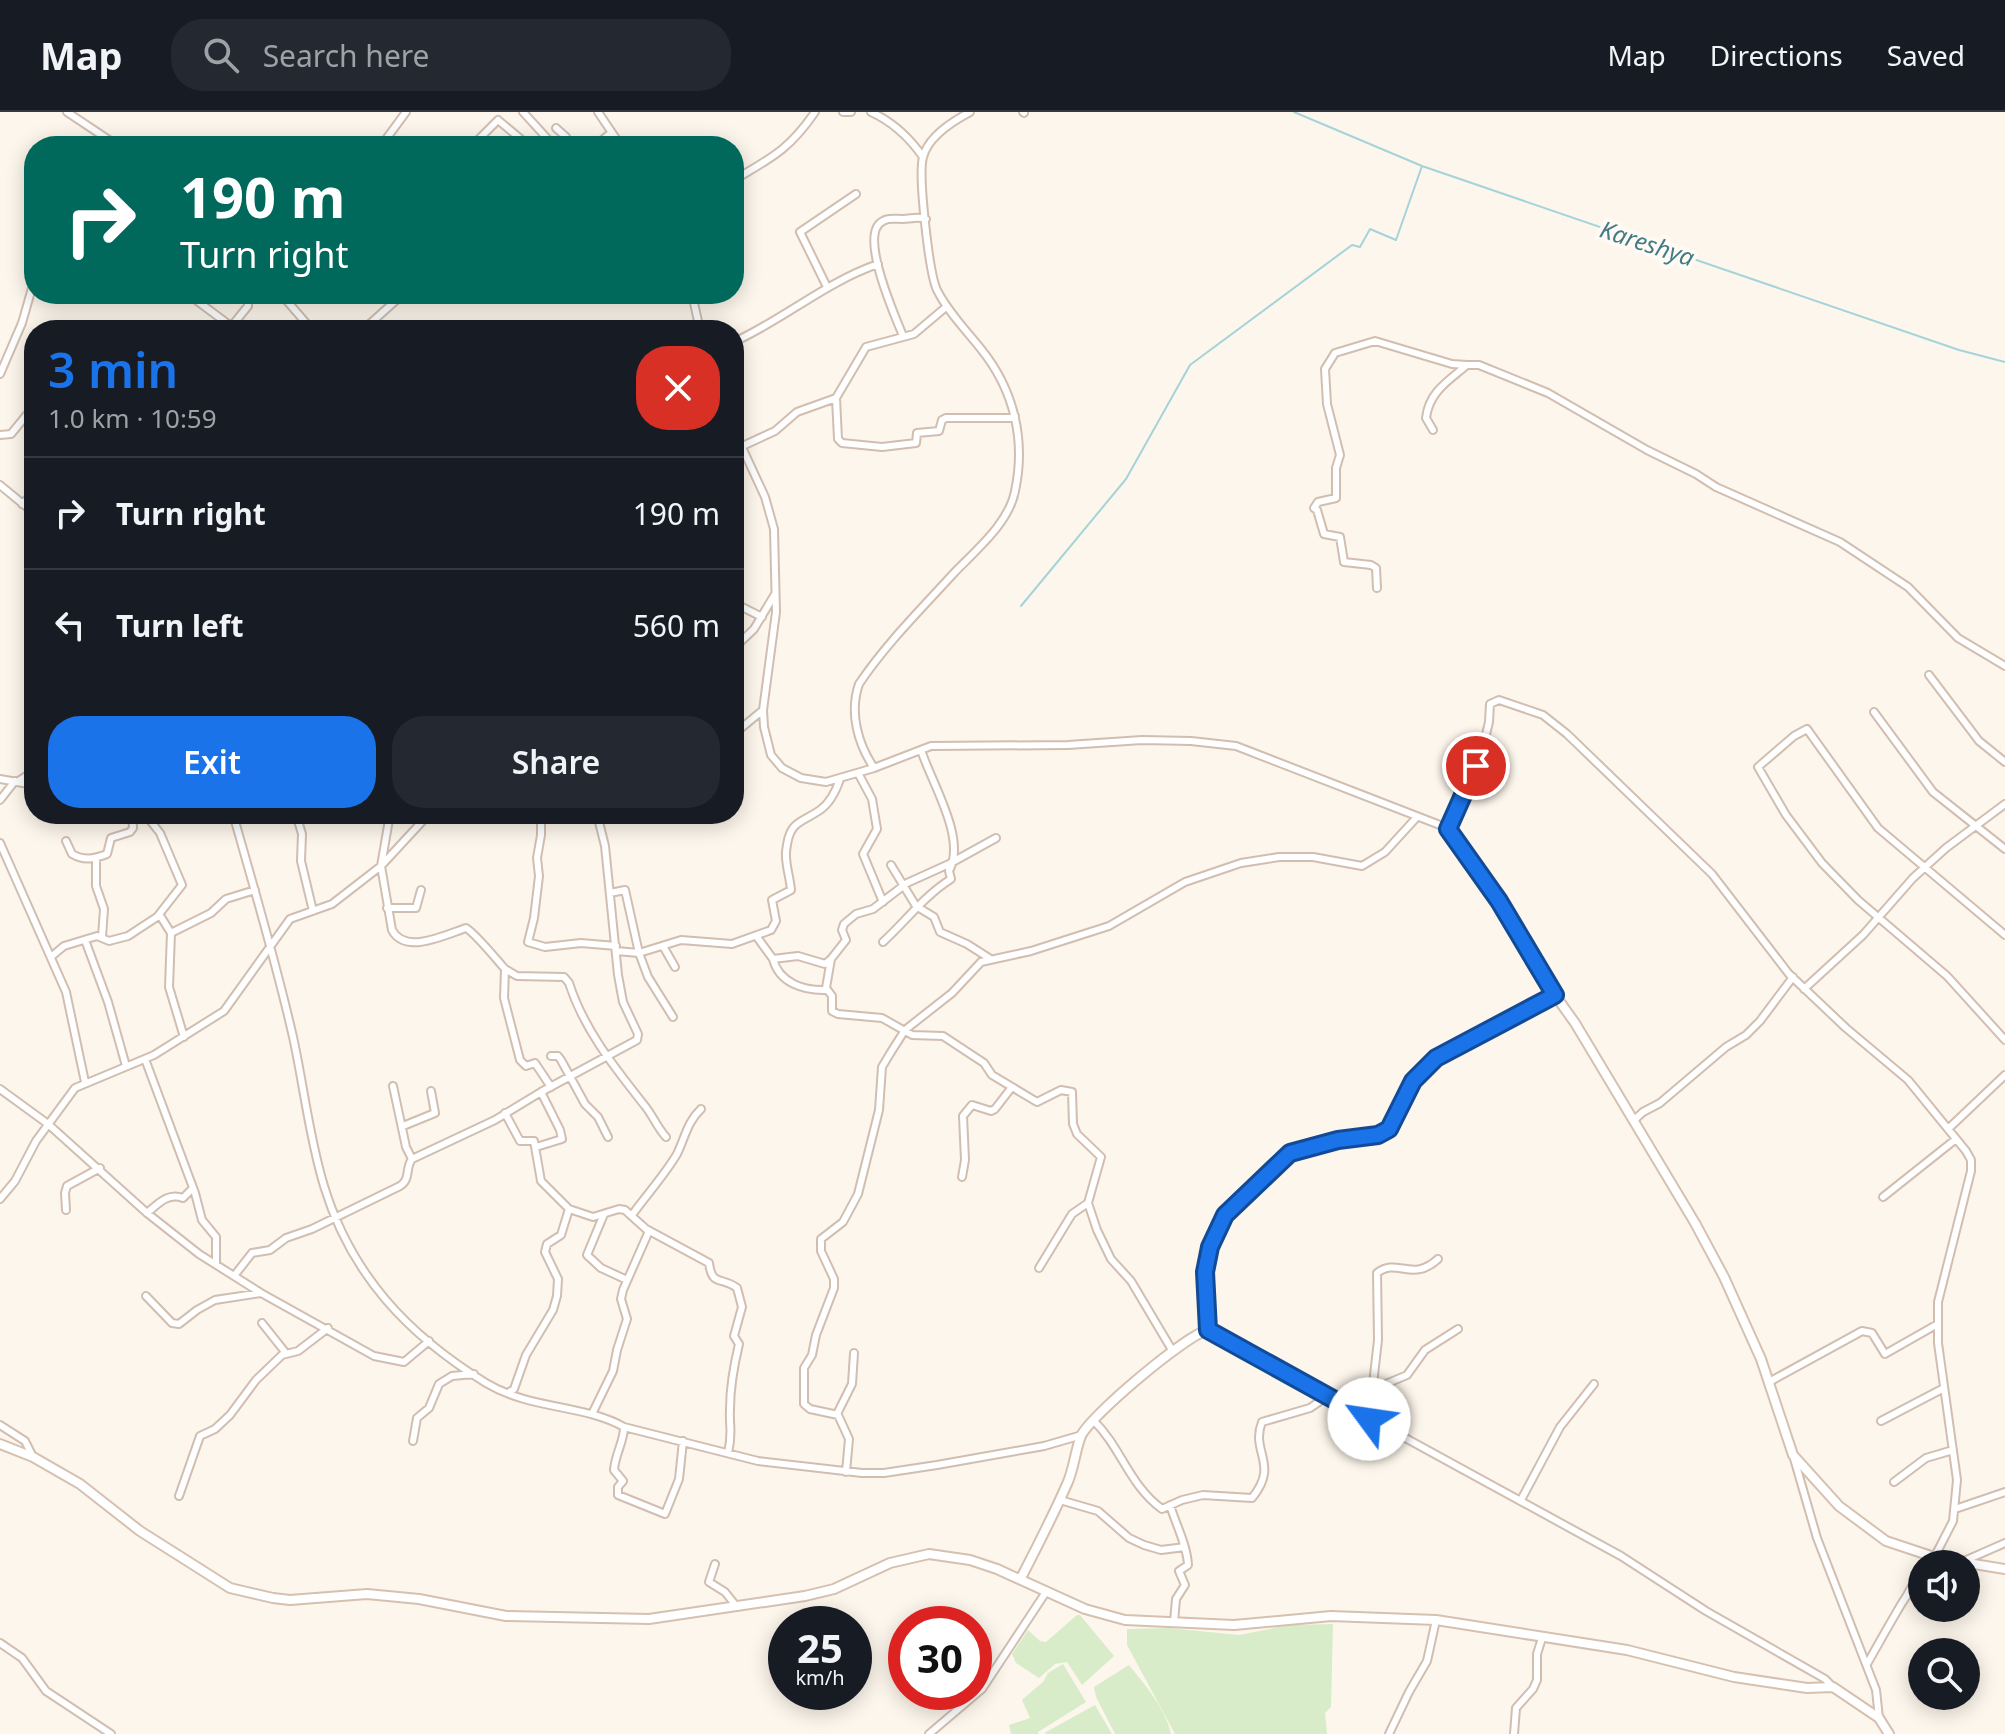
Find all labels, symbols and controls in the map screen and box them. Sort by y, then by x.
search box [171,19,731,91]
text: Map [40,29,123,81]
icon: search [199,33,243,77]
text: Search here [263,35,430,76]
text: Map [1607,36,1666,74]
text: Directions [1710,36,1843,74]
text: Saved [1887,36,1965,74]
text: 190 m [180,158,345,234]
icon: right [48,168,152,272]
water label: Kareshya [1596,212,1699,273]
text: Turn right [180,230,348,279]
text: 3 min [48,337,178,402]
button: close [636,346,720,430]
text: 1.0 km · 10:59 [48,400,217,436]
icon: right [48,491,92,535]
text: Turn right [116,493,266,534]
text: 190 m [633,493,720,534]
icon: left [48,603,92,647]
text: Turn left [116,605,244,646]
text: 560 m [633,605,720,646]
button: Exit [48,716,376,808]
button: Share [392,716,720,808]
pin [1442,732,1510,800]
icon: arrive [1454,744,1498,788]
position arrow [1327,1377,1411,1461]
map controls [1908,1550,1980,1710]
button: sound [1908,1550,1980,1622]
speed limit sign: 30 [888,1606,992,1710]
text: 25 [797,1620,843,1675]
button: search [1908,1638,1980,1710]
text: km/h [795,1664,845,1691]

